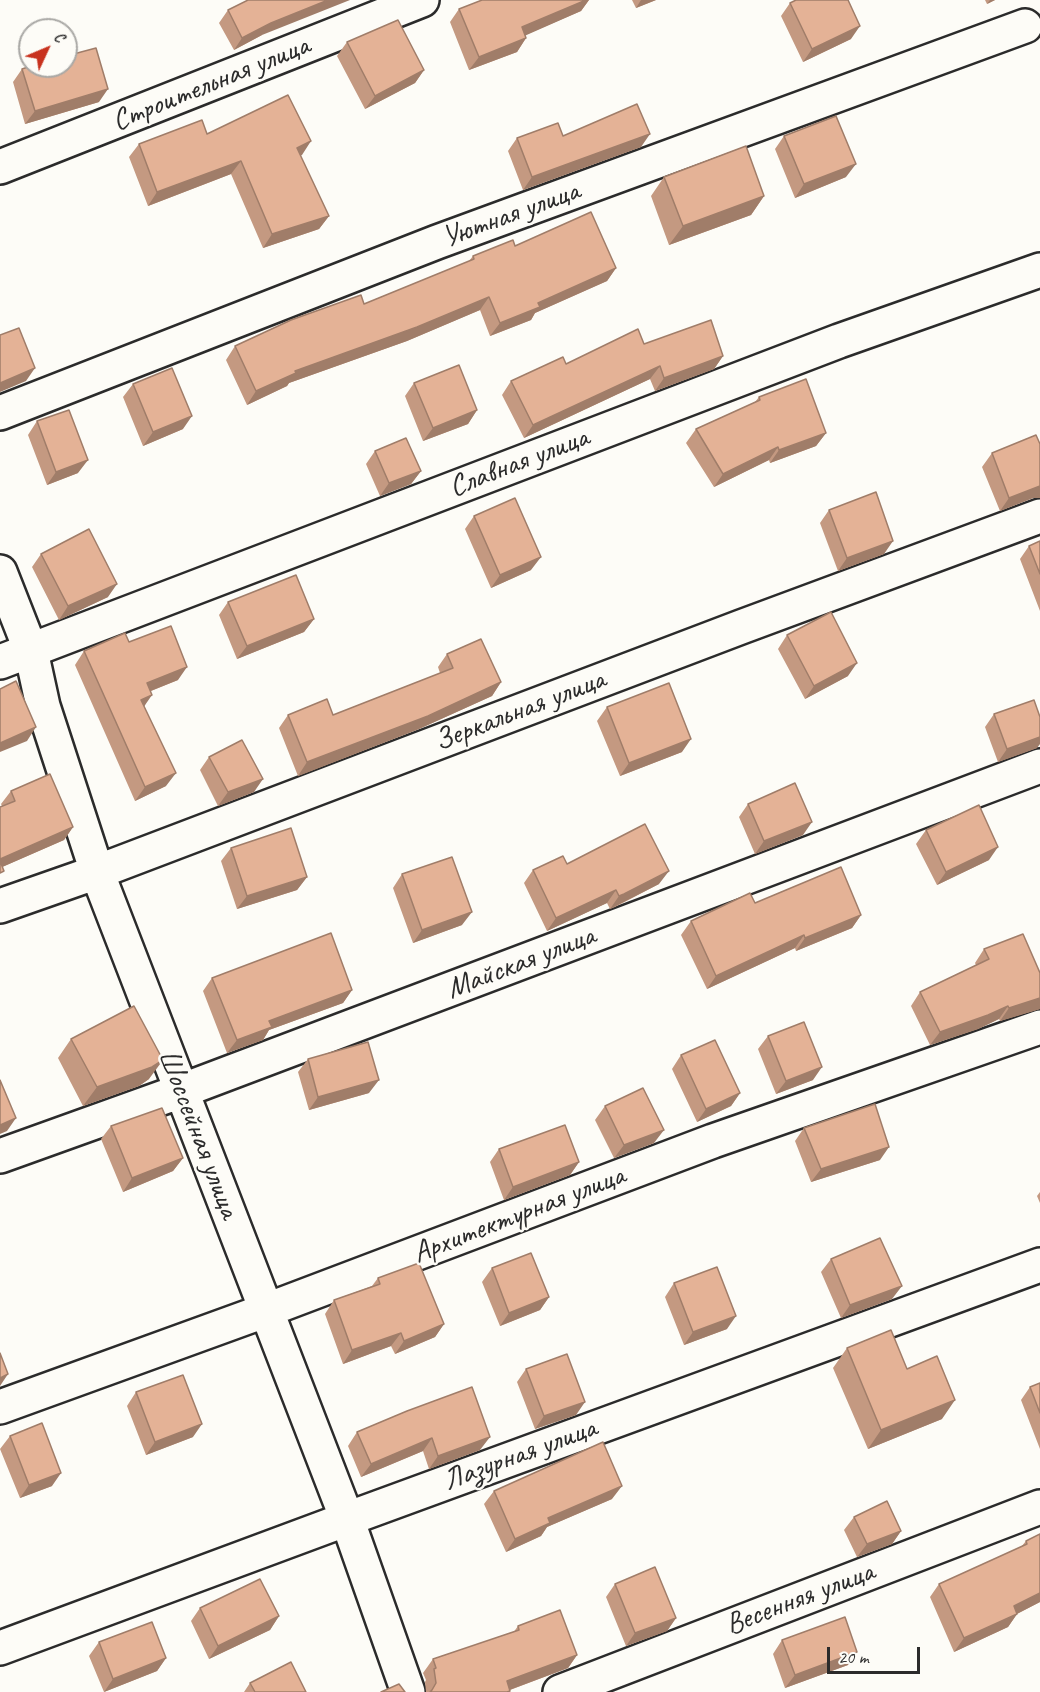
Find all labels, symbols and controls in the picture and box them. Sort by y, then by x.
north arrow [18,18,78,78]
text: С [50,27,69,47]
street label: Строительная улица [107,28,315,140]
street label: Уютная улица [437,174,585,256]
street label: Славная улица [444,420,594,506]
street label: Зеркальная улица [430,662,610,760]
street label: Майская улица [442,918,600,1008]
street label: Шоссейная улица [149,1044,247,1224]
street label: Архитектурная улица [408,1158,630,1272]
street label: Лазурная улица [438,1411,602,1499]
street label: Весенняя улица [721,1554,879,1644]
scale bar [830,1635,923,1673]
text: 20 m [838,1646,869,1668]

